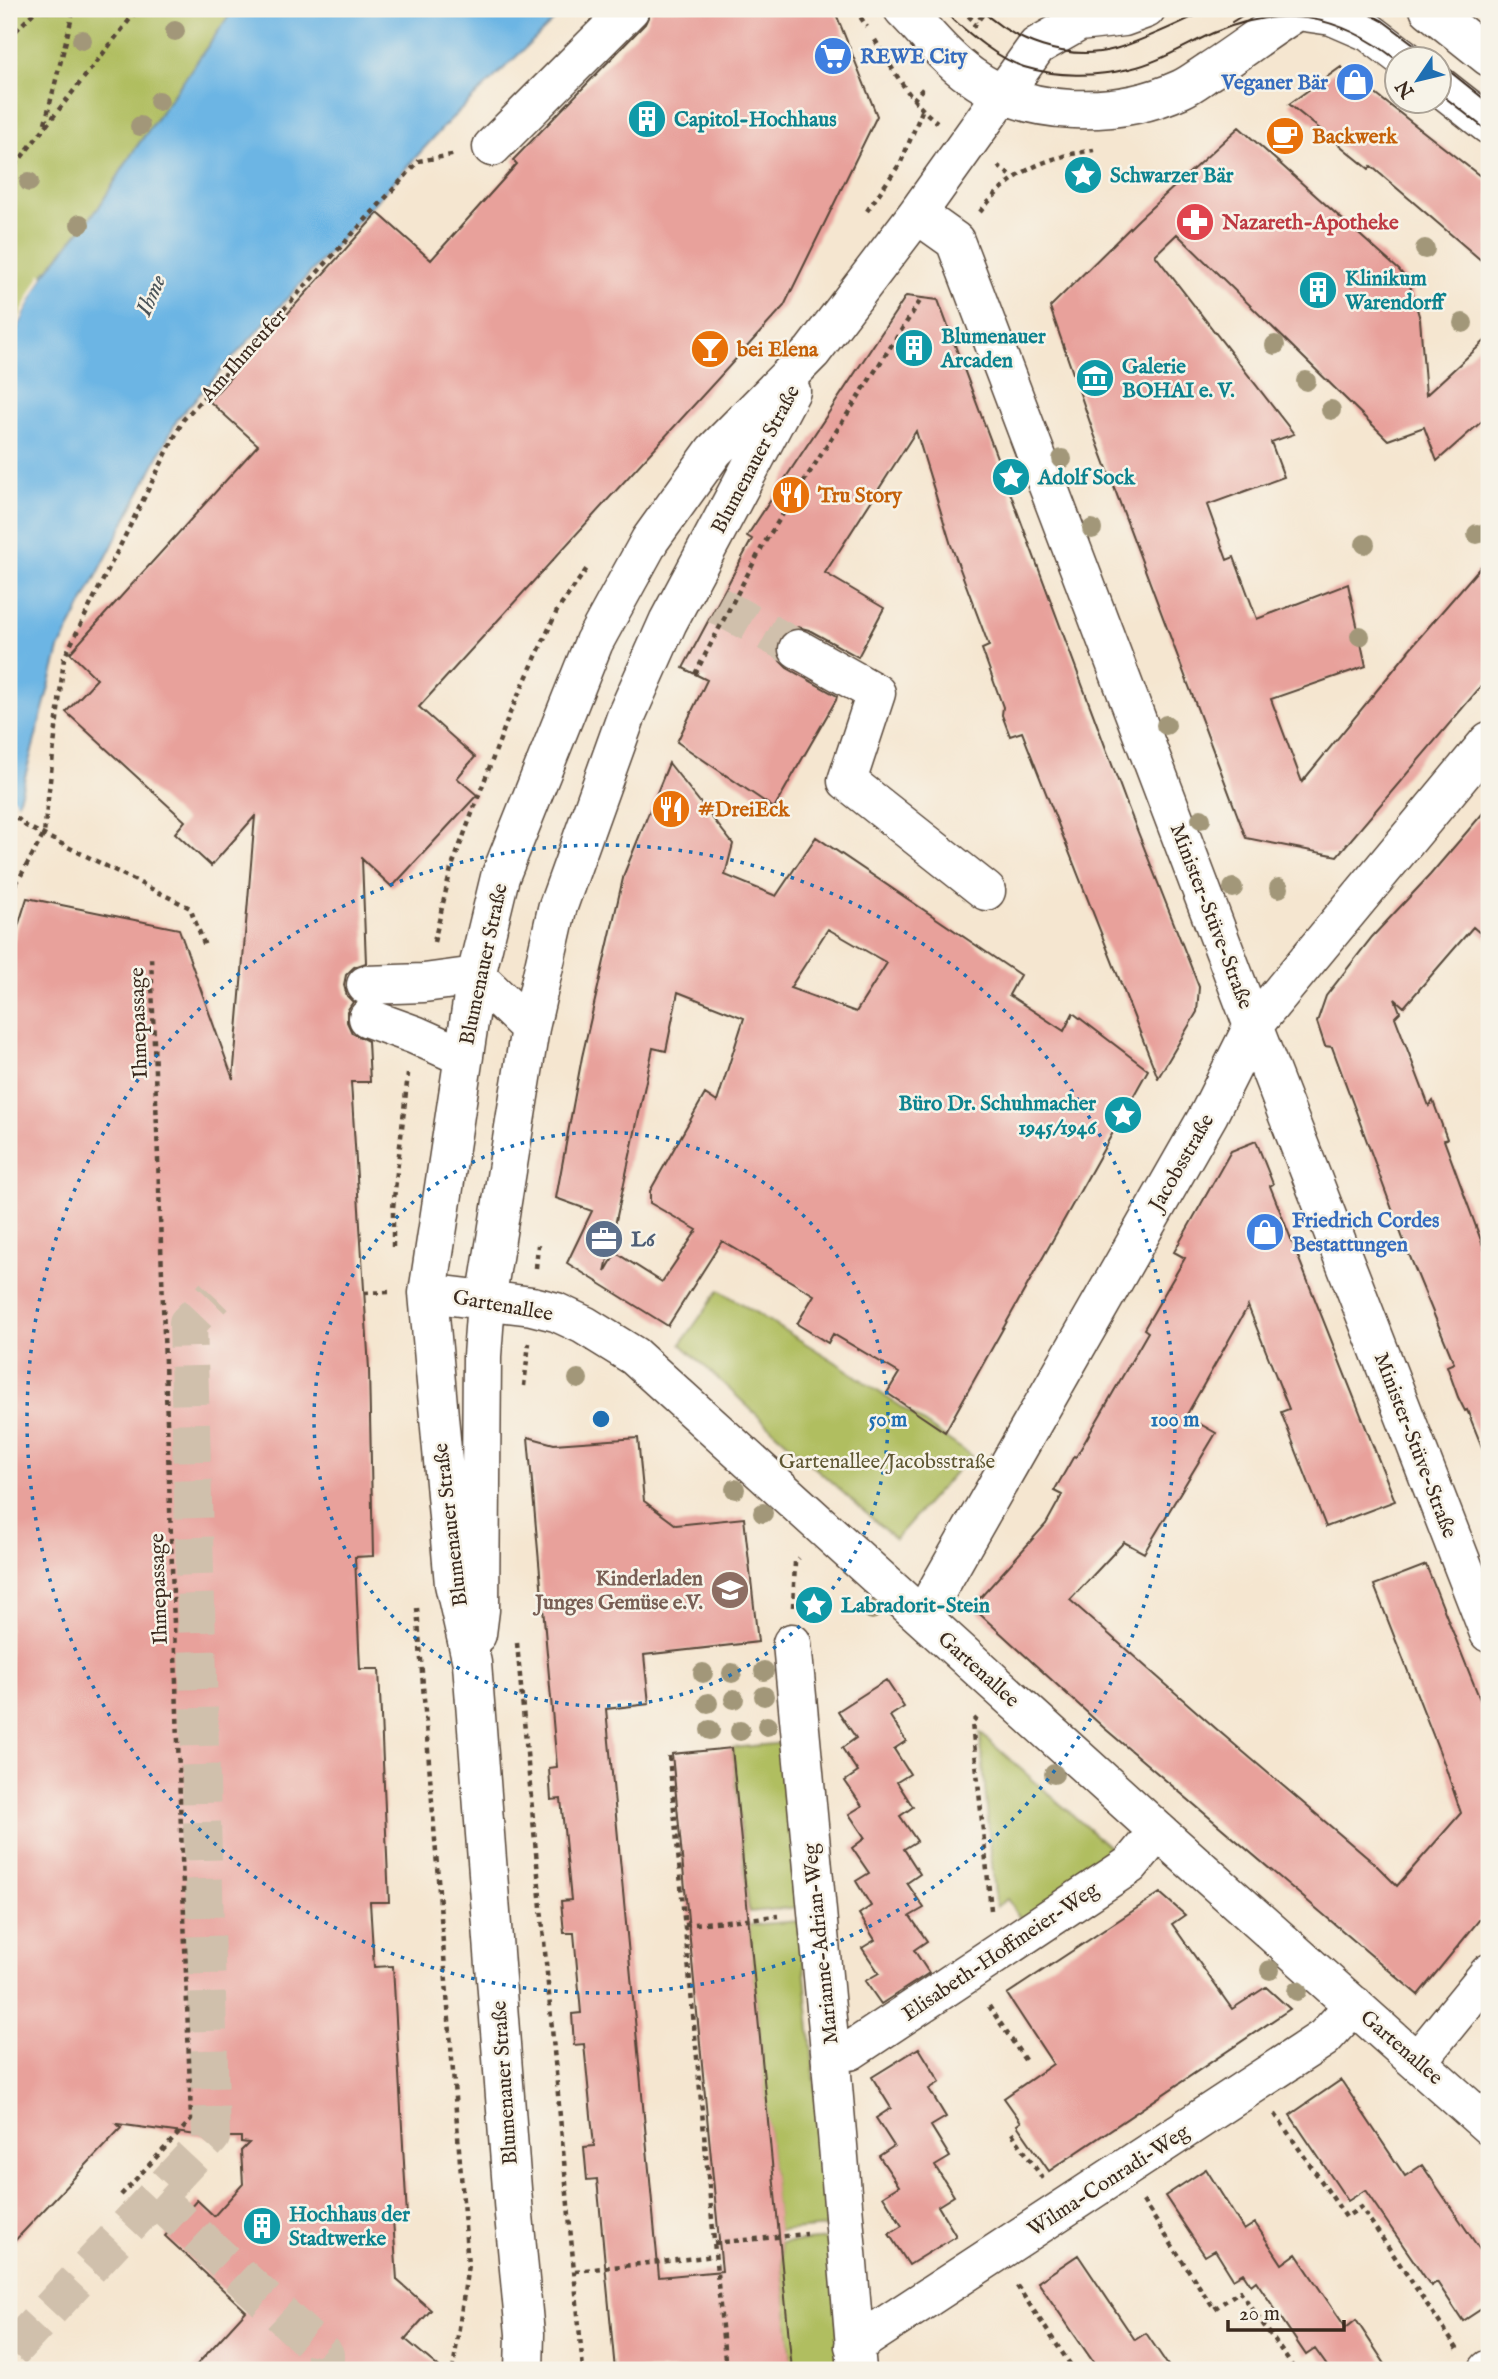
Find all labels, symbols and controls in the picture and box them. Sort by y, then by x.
supermarket icon: REWE City [812,35,854,77]
place label: REWE City [860,44,968,71]
north arrow [1382,46,1452,116]
shop icon: Veganer Bär [1334,61,1376,103]
place label: Veganer Bär [1220,70,1328,97]
text: N [1391,75,1421,103]
building icon: Capitol-Hochhaus [626,98,668,140]
place label: Capitol-Hochhaus [674,107,837,134]
cafe icon: Backwerk [1264,115,1306,157]
place label: Backwerk [1312,124,1398,151]
place icon: Schwarzer Bär [1062,154,1104,196]
place label: Schwarzer Bär [1110,163,1234,190]
pharmacy icon: Nazareth-Apotheke [1174,201,1216,243]
place label: Nazareth-Apotheke [1221,210,1399,237]
place label: Klinikum Warendorff [1344,266,1446,317]
building icon: Klinikum Warendorff [1297,269,1339,311]
water label: Ihme [129,270,173,322]
street label: Am Ihmeufer [194,303,293,409]
place label: Blumenauer Arcaden [940,324,1046,375]
building icon: Blumenauer Arcaden [893,327,935,369]
bar icon: bei Elena [689,328,731,370]
place label: bei Elena [736,337,819,364]
place label: Galerie BOHAI e. V. [1122,354,1235,405]
museum icon: Galerie BOHAI e. V. [1074,357,1116,399]
street label: Blumenauer Straße [706,380,807,539]
place icon: Adolf Sock [990,456,1032,498]
place label: Adolf Sock [1037,465,1136,492]
restaurant icon: Tru Story [770,474,812,516]
place label: Tru Story [817,483,903,510]
restaurant icon: #DreiEck [650,788,692,830]
place label: #DreiEck [698,797,790,824]
street label: Minister-Stüve-Straße [1163,820,1259,1013]
street label: Blumenauer Straße [454,881,515,1048]
street label: Ihmepassage [124,966,155,1079]
place label: Büro Dr. Schuhmacher 1945/1946 [899,1091,1097,1142]
place icon: Büro Dr. Schuhmacher 1945/1946 [1102,1094,1144,1136]
street label: Jacobsstraße [1143,1109,1221,1218]
place label: Friedrich Cordes Bestattungen [1292,1208,1439,1259]
shop icon: Friedrich Cordes Bestattungen [1244,1211,1286,1253]
office icon: L6 [583,1218,625,1260]
place label: L6 [631,1227,656,1254]
street label: Gartenallee [451,1284,555,1329]
street label: Minister-Stüve-Straße [1367,1349,1463,1542]
centre of rings [589,1407,613,1431]
text: 50 m [869,1407,908,1434]
text: 100 m [1150,1407,1200,1434]
street label: Blumenauer Straße [428,1441,475,1608]
park label: Gartenallee/Jacobsstraße [779,1449,996,1476]
street label: Ihmepassage [144,1532,175,1645]
place label: Kinderladen Junges Gemüse e.V. [532,1566,703,1617]
school or university icon: Kinderladen Junges Gemüse e.V. [709,1569,751,1611]
place icon: Labradorit-Stein [793,1584,835,1626]
place label: Labradorit-Stein [841,1593,990,1620]
street label: Gartenallee [931,1626,1025,1714]
street label: Marianne-Adrian-Weg [797,1842,845,2046]
street label: Elisabeth-Hoffmeier-Weg [897,1876,1105,2028]
street label: Blumenauer Straße [486,2000,525,2166]
street label: Gartenallee [1354,2005,1448,2092]
street label: Wilma-Conradi-Weg [1023,2119,1195,2244]
place label: Hochhaus der Stadtwerke [289,2202,410,2253]
building icon: Hochhaus der Stadtwerke [241,2205,283,2247]
scale bar [1228,2288,1344,2332]
text: 20 m [1239,2301,1280,2328]

